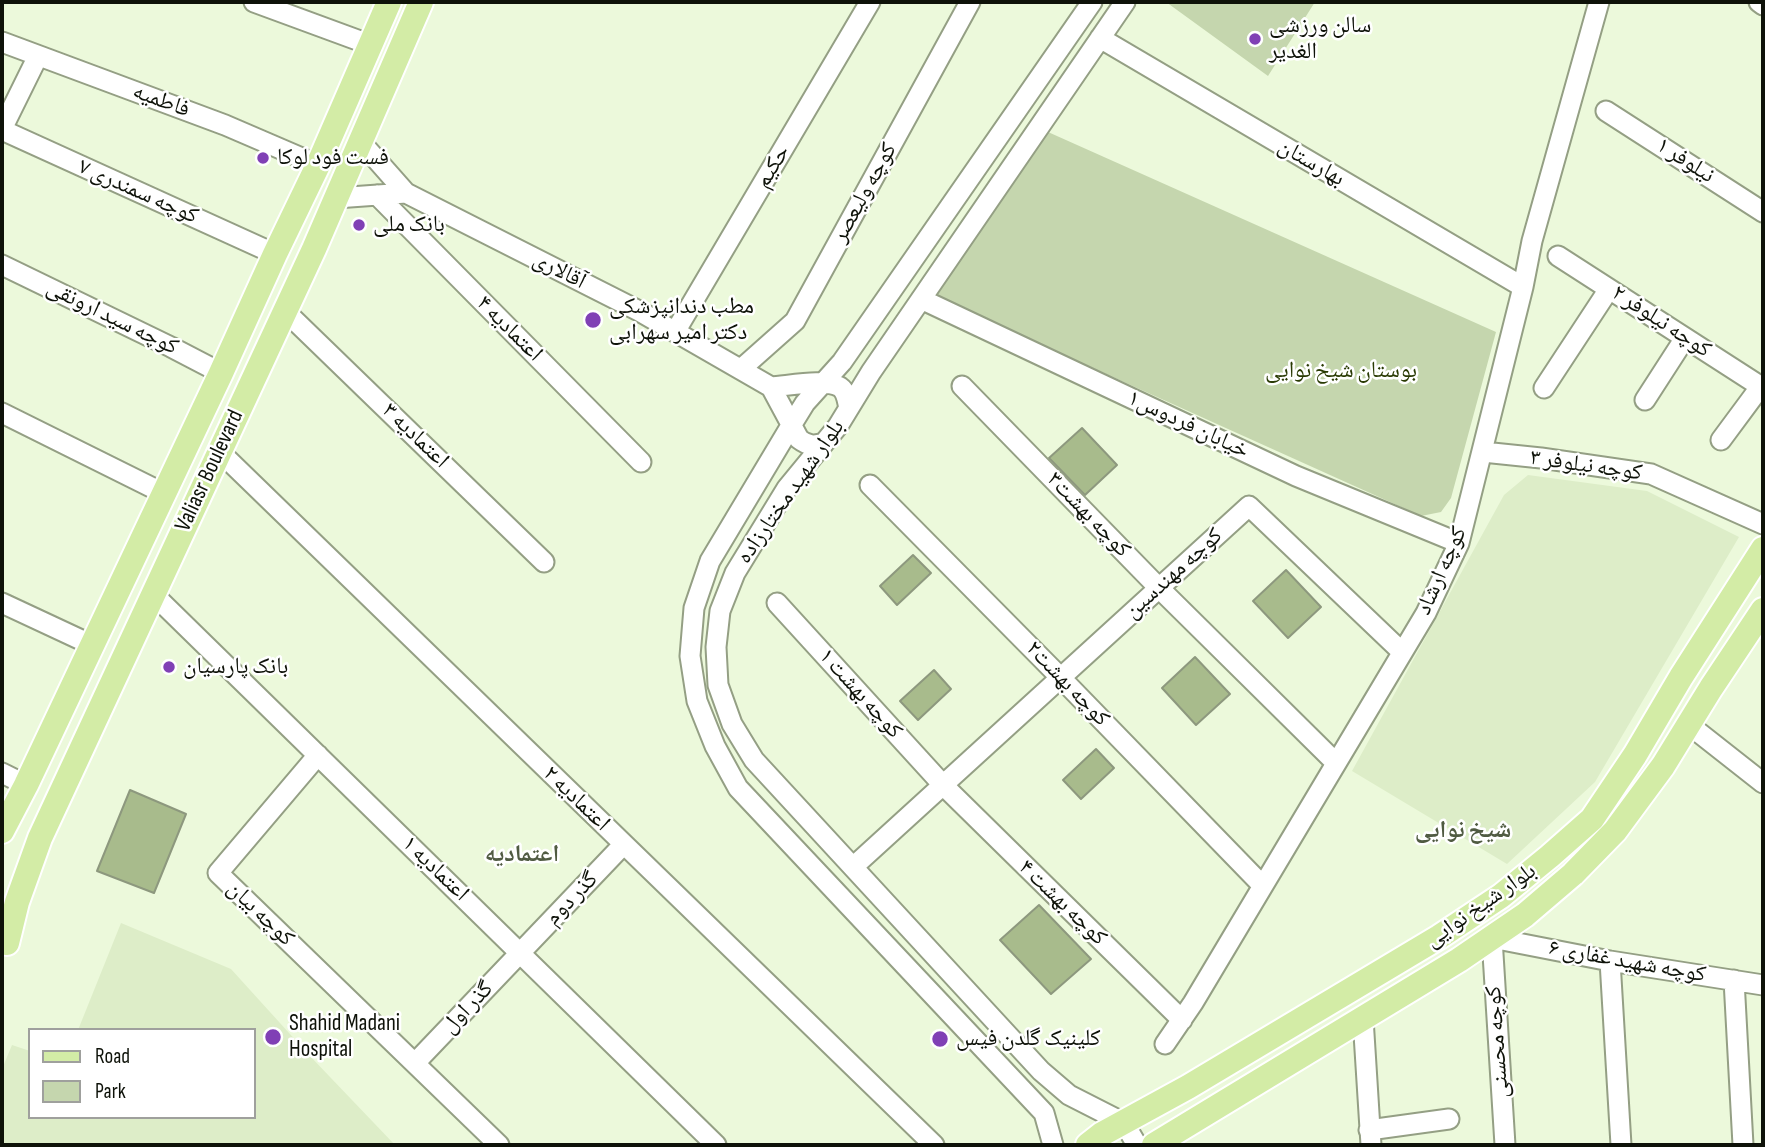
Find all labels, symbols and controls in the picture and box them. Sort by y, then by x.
place label: سالن ورزشی الغدیر [1269,12,1371,66]
marker: سالن ورزشی الغدیر [1247,31,1263,47]
street label: فاطمیه [129,78,193,124]
street label: ۱ نیلوفر [1651,132,1719,190]
street label: بهارستان [1273,133,1349,193]
street label: کوچه ولیعصر [826,138,904,248]
street label: حکیم [749,140,797,194]
place label: فست فود لوکا [277,144,389,172]
marker: فست فود لوکا [255,150,271,166]
street label: کوچه سمندری ۷ [74,153,202,231]
place label: بانک ملی [373,211,445,239]
marker: بانک ملی [351,217,367,233]
street label: آقالاری [528,246,590,296]
street label: کوچه سید ارونقی [42,274,182,362]
street label: کوچه نیلوفر ۲ [1606,280,1716,364]
street label: اعتمادیه ۴ [470,290,548,368]
place label: مطب دندانپزشکی دکتر امیر سهرابی [609,293,754,347]
marker: مطب دندانپزشکی دکتر امیر سهرابی [583,310,603,330]
park label: بوستان شیخ نوایی [1265,357,1417,385]
street label: خیابان فردوس۱ [1123,385,1253,465]
street label: اعتمادیه ۳ [376,397,454,475]
street label: Valiasr Boulevard [170,406,250,536]
street label: بلوار شهید مختارزاده [731,415,851,569]
street label: کوچه نیلوفر ۳ [1528,444,1644,488]
street label: کوچه بهشت۳ [1040,466,1136,564]
street label: کوچه مهندسین [1119,523,1229,625]
street label: کوچه ارشاد [1410,523,1474,619]
street label: کوچه بهشت۲ [1019,635,1115,733]
street label: کوچه بهشت ۱ [812,643,908,745]
place label: بانک پارسیان [183,653,288,681]
marker: بانک پارسیان [161,659,177,675]
street label: اعتمادیه ۲ [537,760,615,838]
district label: شیخ نوایی [1415,817,1511,845]
street label: اعتمادیه ۱ [396,830,474,908]
district label: اعتمادیه [485,841,559,869]
street label: کوچه بهشت ۴ [1012,854,1112,952]
street label: بلوار شیخ نوایی [1420,858,1542,954]
street label: گذر دوم [540,866,604,932]
street label: کوچه بیان [221,875,299,953]
street label: کوچه شهید غفاری ۶ [1546,935,1708,989]
street label: گذر اول [436,976,500,1040]
street label: کوچه محسنی [1480,985,1516,1099]
place label: Shahid Madani Hospital [289,1010,400,1064]
place label: کلینیک گلدن فیس [956,1025,1101,1053]
marker: Shahid Madani Hospital [263,1027,283,1047]
legend [28,1028,256,1119]
marker: کلینیک گلدن فیس [930,1029,950,1049]
text: Road [95,1044,130,1069]
text: Park [95,1079,126,1104]

